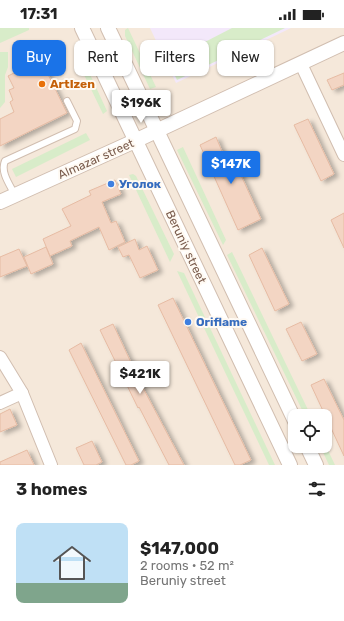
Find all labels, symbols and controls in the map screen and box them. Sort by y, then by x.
text: 17:31 [20,5,58,23]
chip: Buy [12,40,66,76]
chip: Rent [74,40,132,76]
chip: Filters [140,40,209,76]
chip: New [217,40,274,76]
place label: ArtIzen [50,77,95,91]
marker: ArtIzen [37,79,47,89]
pin: $196K [113,90,169,124]
text: $196K [121,95,161,110]
street label: Almazar street [56,136,136,182]
pin: $147K [203,151,259,185]
text: $147K [211,156,251,171]
place label: Уголок [119,177,162,191]
marker: Уголок [106,179,116,189]
street label: Beruniy street [163,208,209,286]
place label: Oriflame [196,315,247,329]
marker: Oriflame [183,317,193,327]
pin: $421K [112,361,168,395]
text: $421K [119,366,161,381]
map controls [288,409,332,453]
button: locate [288,409,332,453]
icon: filters [306,478,328,500]
text: 3 homes [16,479,87,499]
text: $147,000 [140,538,219,558]
icon: home [48,539,96,587]
text: 2 rooms · 52 m² [140,558,234,573]
text: Beruniy street [140,573,226,588]

